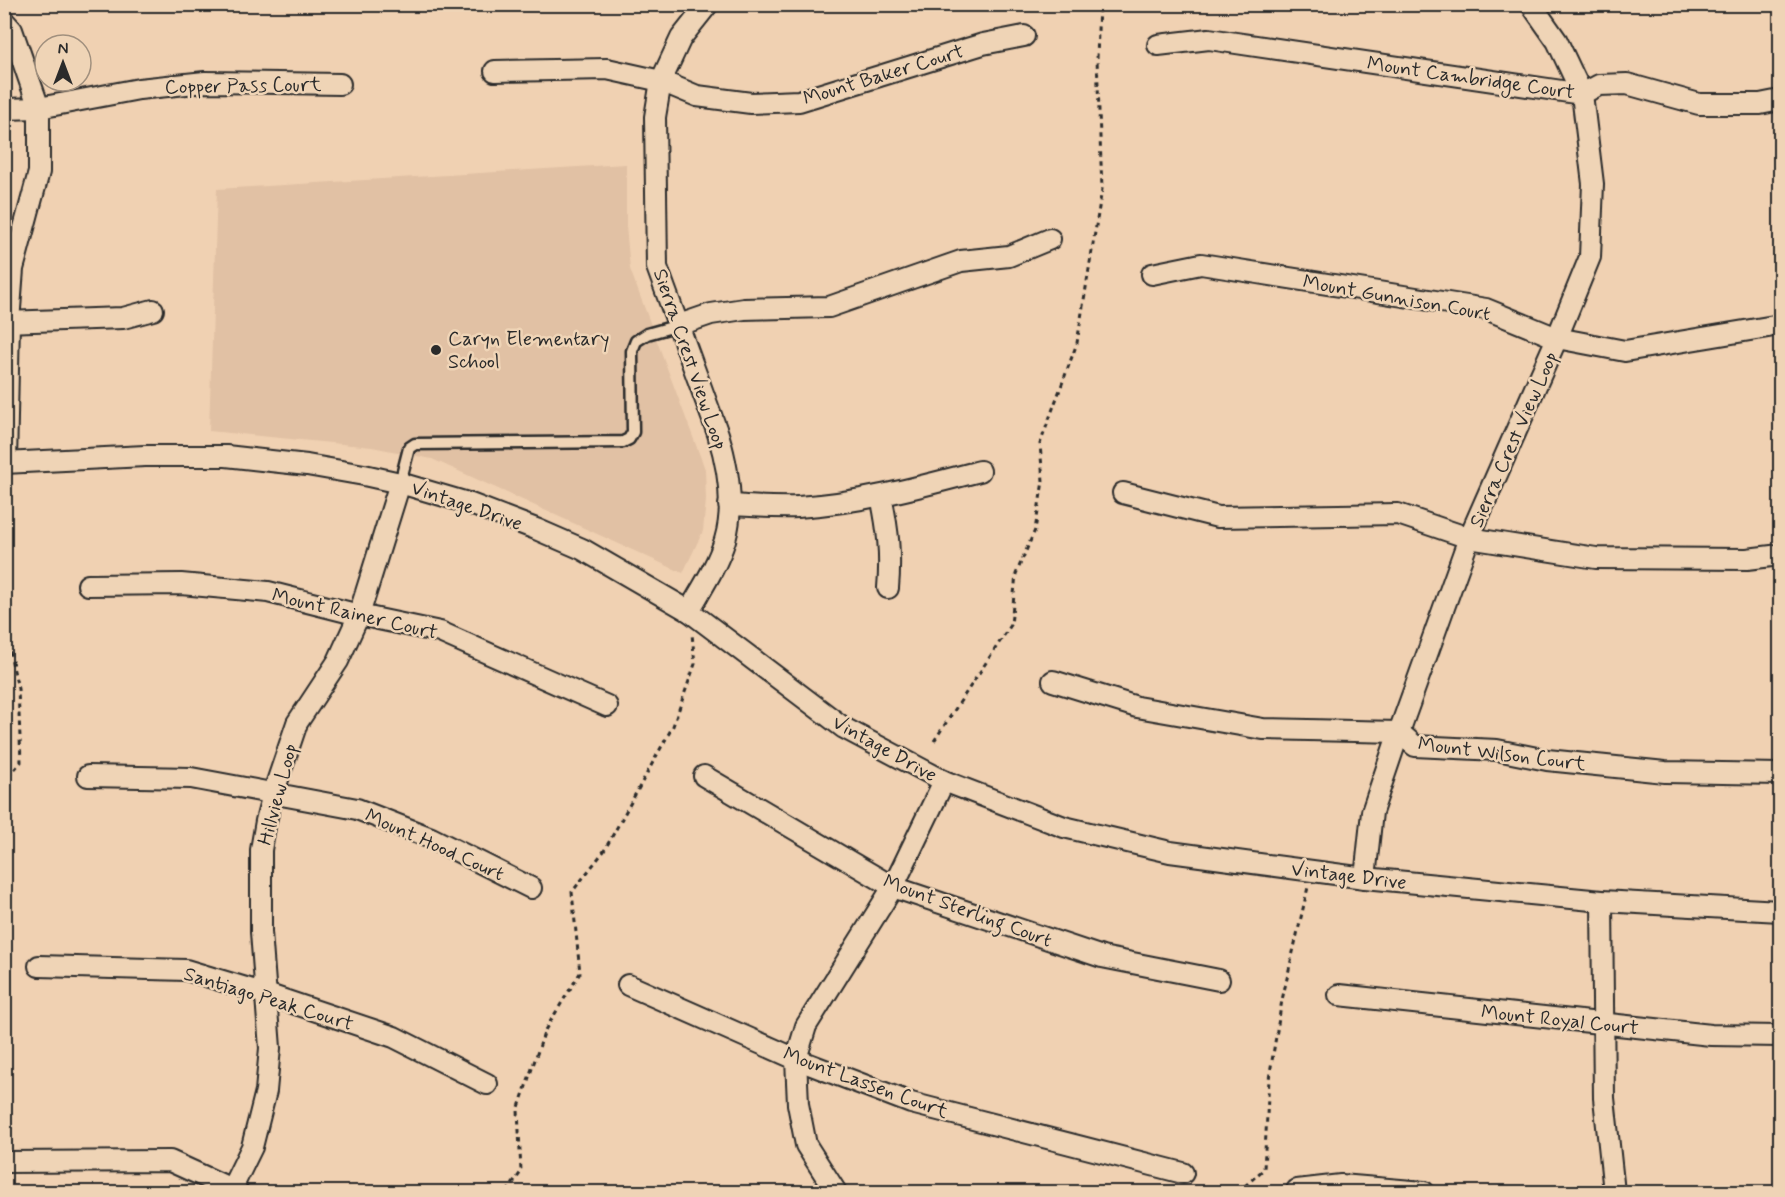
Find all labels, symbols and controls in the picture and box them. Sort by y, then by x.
north arrow [33,33,93,93]
street label: Mount Baker Court [800,38,967,113]
text: N [58,39,68,60]
street label: Mount Cambridge Court [1365,51,1576,107]
street label: Copper Pass Court [164,72,322,101]
street label: Sierra Crest View Loop [646,265,733,454]
street label: Mount Gunnison Court [1301,269,1493,328]
place label: Caryn Elementary School [448,326,609,376]
marker: Caryn Elementary School [429,343,443,357]
street label: Sierra Crest View Loop [1463,347,1565,532]
street label: Vintage Drive [407,475,526,538]
street label: Mount Rainer Court [269,582,440,647]
street label: Vintage Drive [827,709,942,789]
street label: Mount Wilson Court [1416,731,1588,778]
street label: Hillview Loop [252,740,305,848]
street label: Mount Hood Court [360,803,508,888]
street label: Vintage Drive [1290,856,1408,897]
street label: Mount Sterling Court [879,868,1056,956]
street label: Santiago Peak Court [180,961,357,1038]
street label: Mount Royal Court [1480,999,1640,1042]
street label: Mount Lassen Court [779,1041,952,1126]

